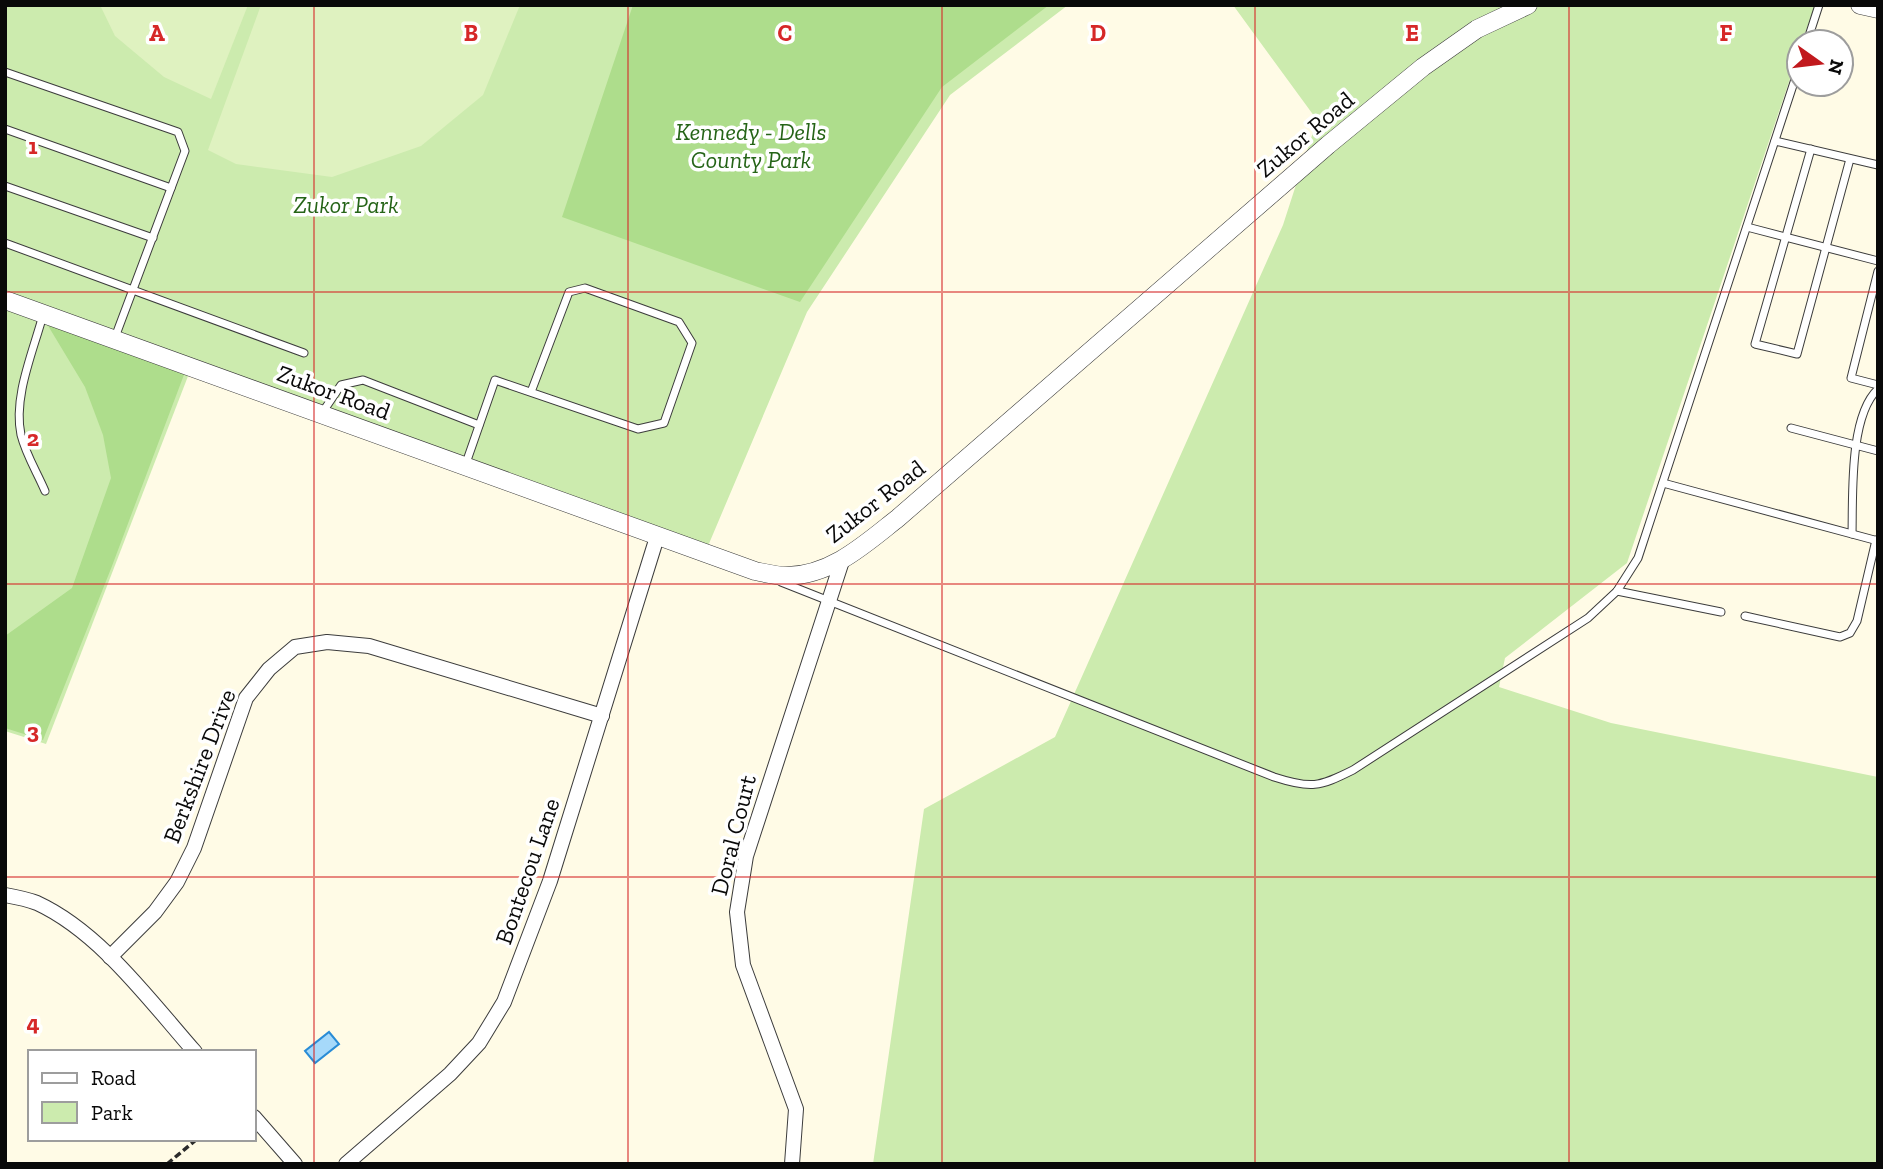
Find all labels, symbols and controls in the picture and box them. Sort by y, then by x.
text: A [149,19,165,47]
text: B [464,19,478,47]
text: C [778,19,792,47]
text: D [1090,19,1106,47]
text: E [1405,19,1419,47]
text: F [1719,19,1733,47]
north arrow [1785,28,1855,98]
text: N [1823,57,1849,77]
street label: Zukor Road [1250,85,1360,183]
park label: Kennedy - Dells County Park [675,117,827,174]
text: 1 [28,132,38,160]
park label: Zukor Park [293,190,399,219]
street label: Zukor Road [274,358,394,426]
text: 2 [27,424,39,452]
street label: Zukor Road [820,453,930,549]
street label: Berkshire Drive [156,685,242,847]
text: 3 [27,717,39,745]
street label: Doral Court [704,772,762,898]
street label: Bontecou Lane [488,794,566,948]
text: 4 [26,1009,40,1037]
legend [28,1050,256,1141]
text: Road [91,1065,137,1090]
text: Park [91,1100,133,1125]

